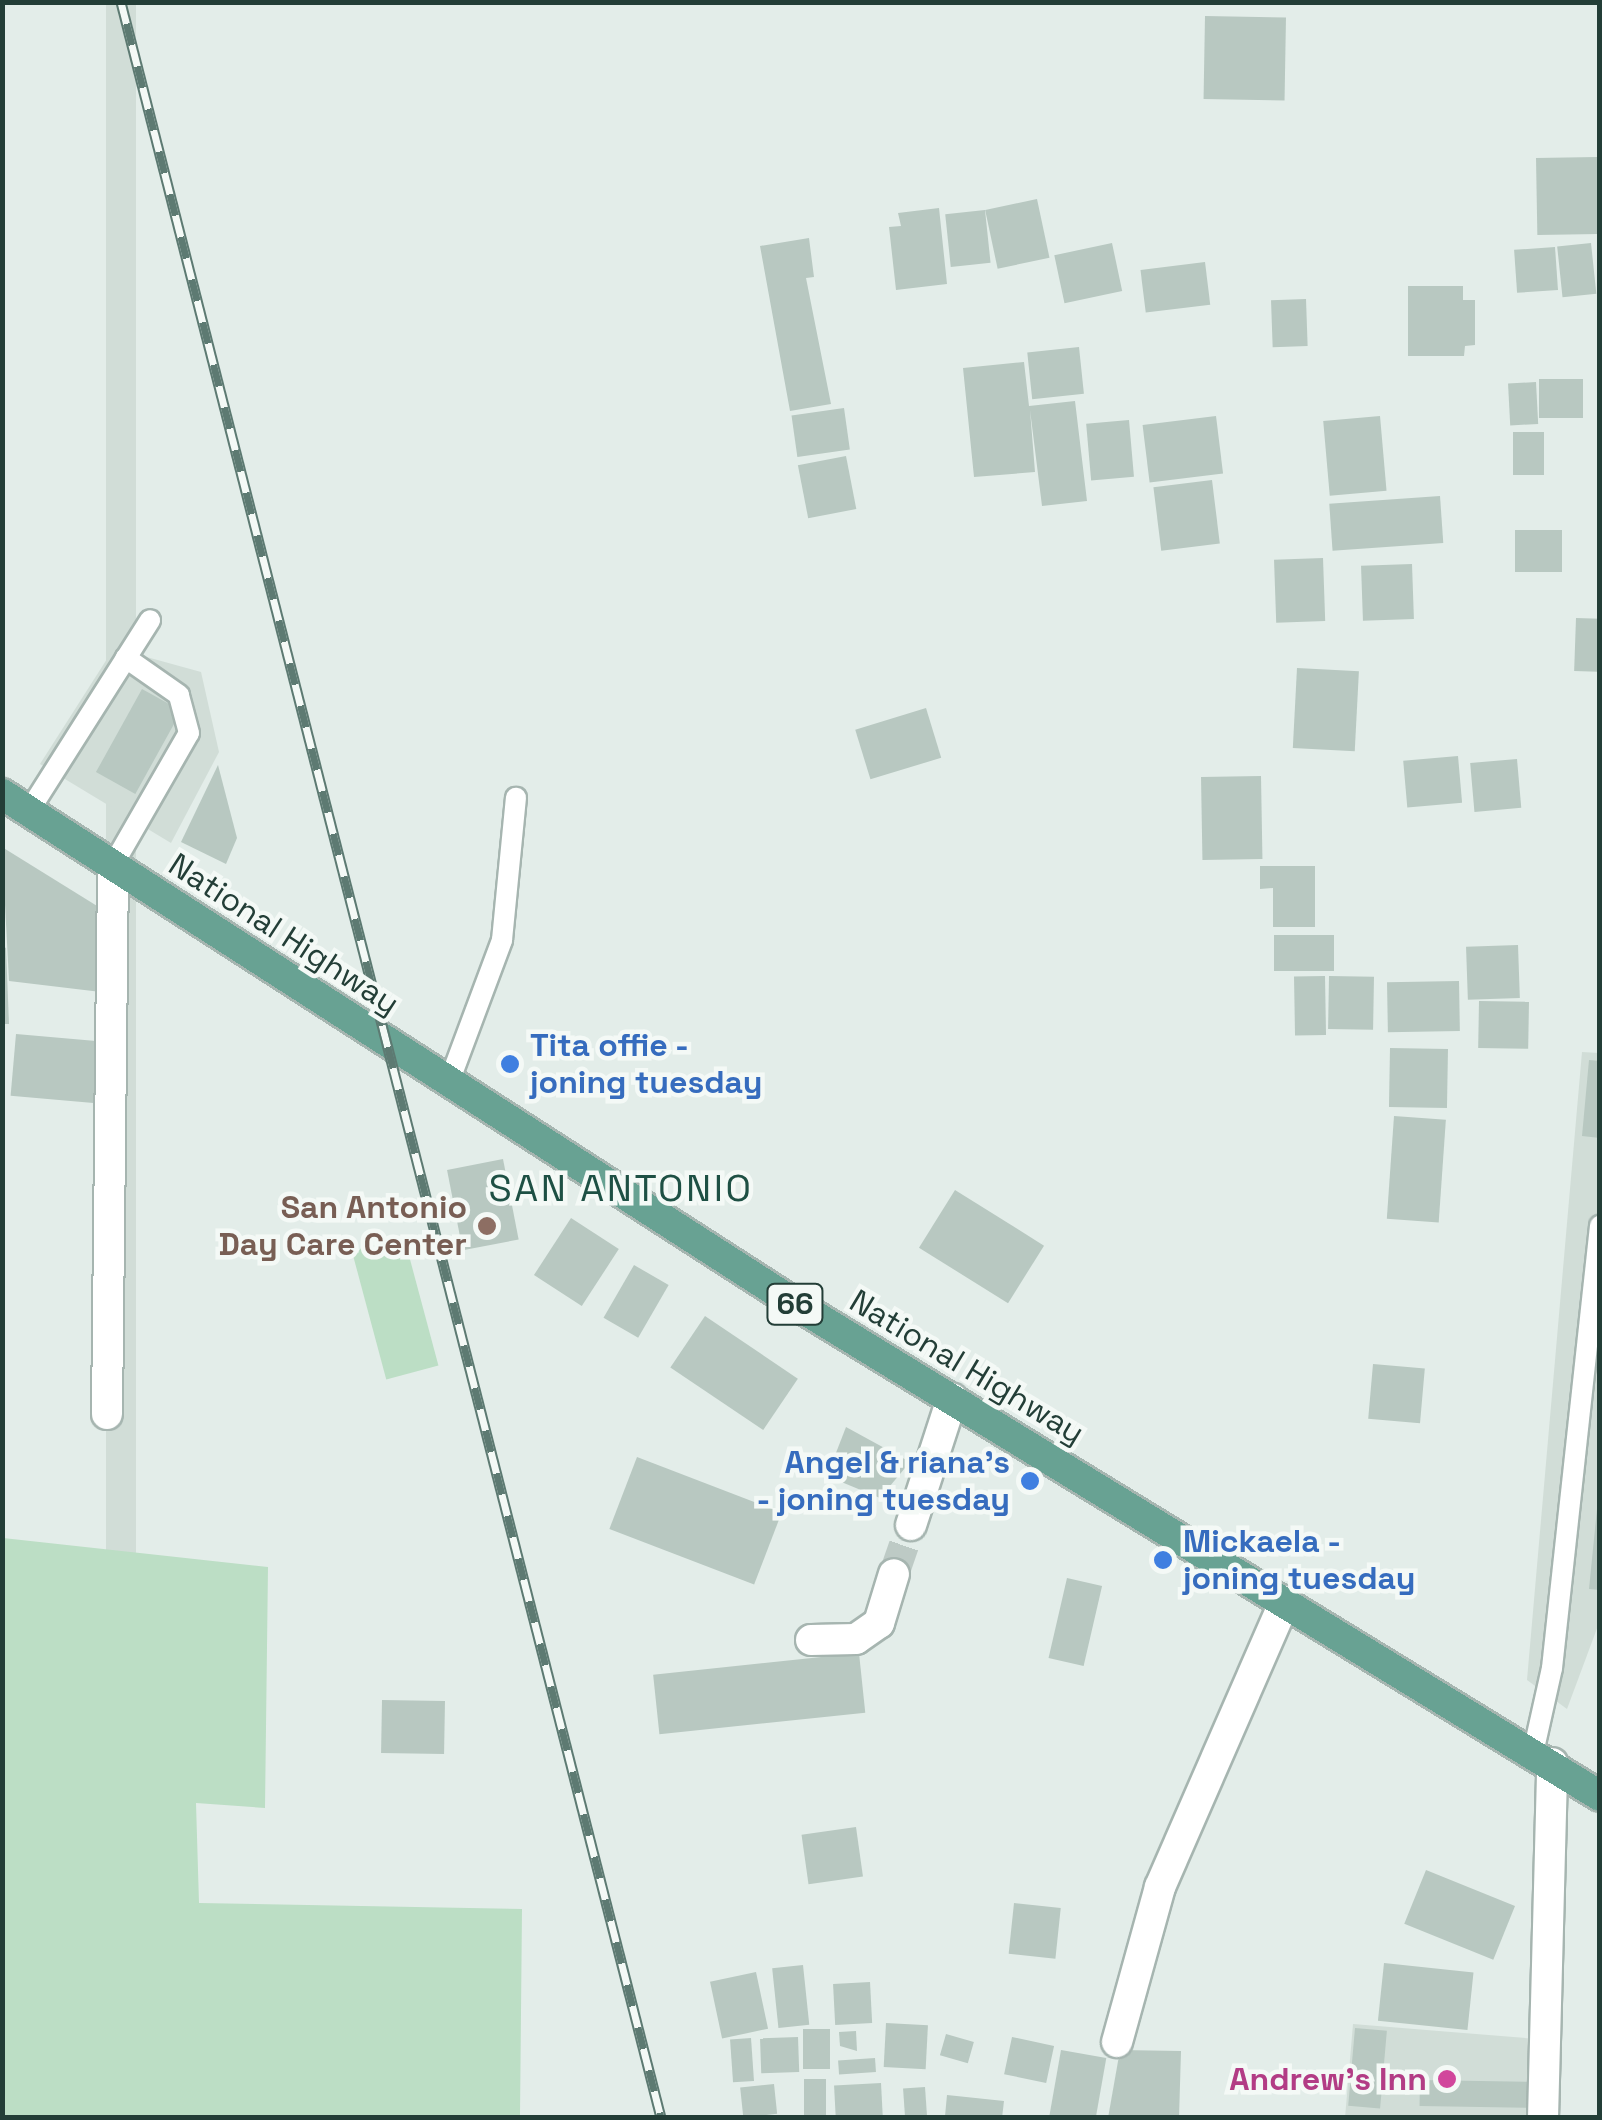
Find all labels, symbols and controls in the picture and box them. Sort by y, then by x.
street label: National Highway [162,845,406,1023]
place label: Tita offie - joning tuesday [530,1027,762,1102]
marker: Tita offie - joning tuesday [499,1053,521,1075]
district label: SAN ANTONIO [488,1166,754,1212]
place label: San Antonio Day Care Center [219,1189,467,1264]
marker: San Antonio Day Care Center [476,1215,498,1237]
road number: 66 [765,1279,825,1329]
street label: National Highway [843,1282,1091,1452]
place label: Angel & riana's - joning tuesday [756,1444,1010,1519]
marker: Angel & riana's - joning tuesday [1019,1470,1041,1492]
place label: Mickaela - joning tuesday [1183,1523,1415,1598]
marker: Mickaela - joning tuesday [1152,1549,1174,1571]
place label: Andrew's Inn [1229,2060,1427,2098]
marker: Andrew's Inn [1436,2068,1458,2090]

